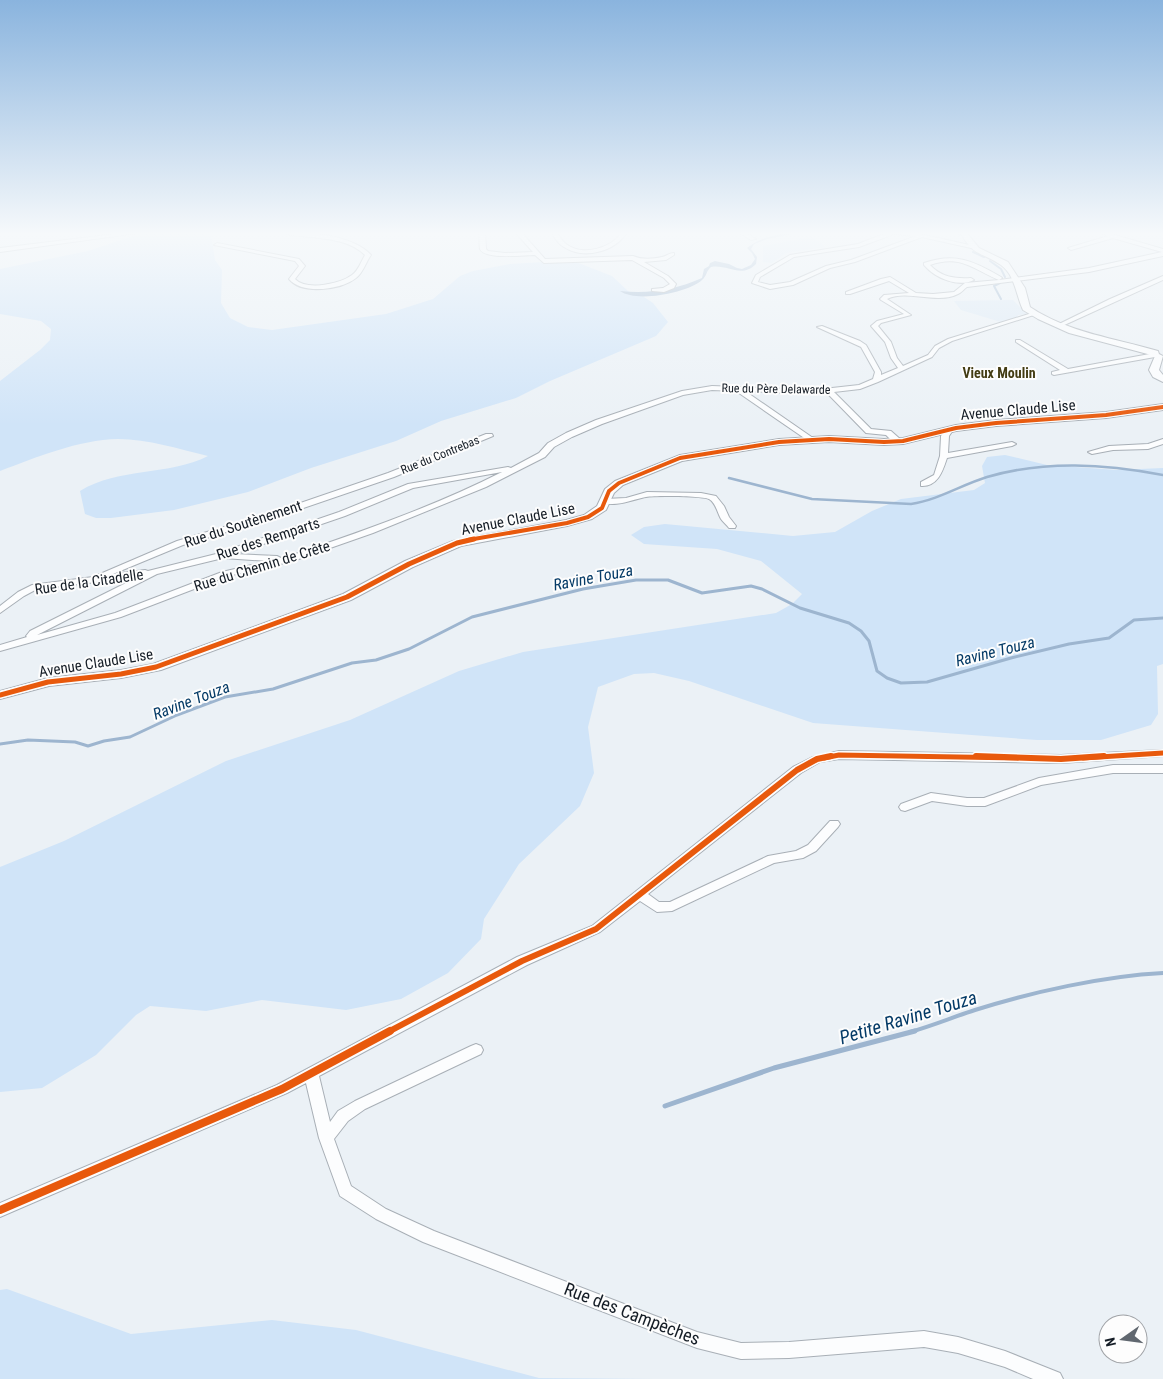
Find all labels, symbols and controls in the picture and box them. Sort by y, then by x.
district label: Vieux Moulin [962,365,1036,381]
street label: Rue du Père Delawarde [721,381,831,397]
street label: Avenue Claude Lise [960,396,1076,424]
street label: Rue du Contrebas [399,433,481,477]
street label: Rue du Soutènement [182,497,304,551]
street label: Avenue Claude Lise [460,499,576,539]
street label: Rue des Remparts [214,514,322,564]
street label: Rue du Chemin de Crête [192,537,332,595]
water label: Ravine Touza [552,560,635,595]
street label: Rue de la Citadelle [33,565,145,599]
water label: Ravine Touza [954,633,1037,670]
street label: Avenue Claude Lise [38,645,154,681]
water label: Ravine Touza [150,677,232,724]
water label: Petite Ravine Touza [837,986,980,1049]
street label: Rue des Campèches [561,1278,703,1349]
north arrow [1098,1314,1148,1364]
text: N [1102,1336,1119,1348]

